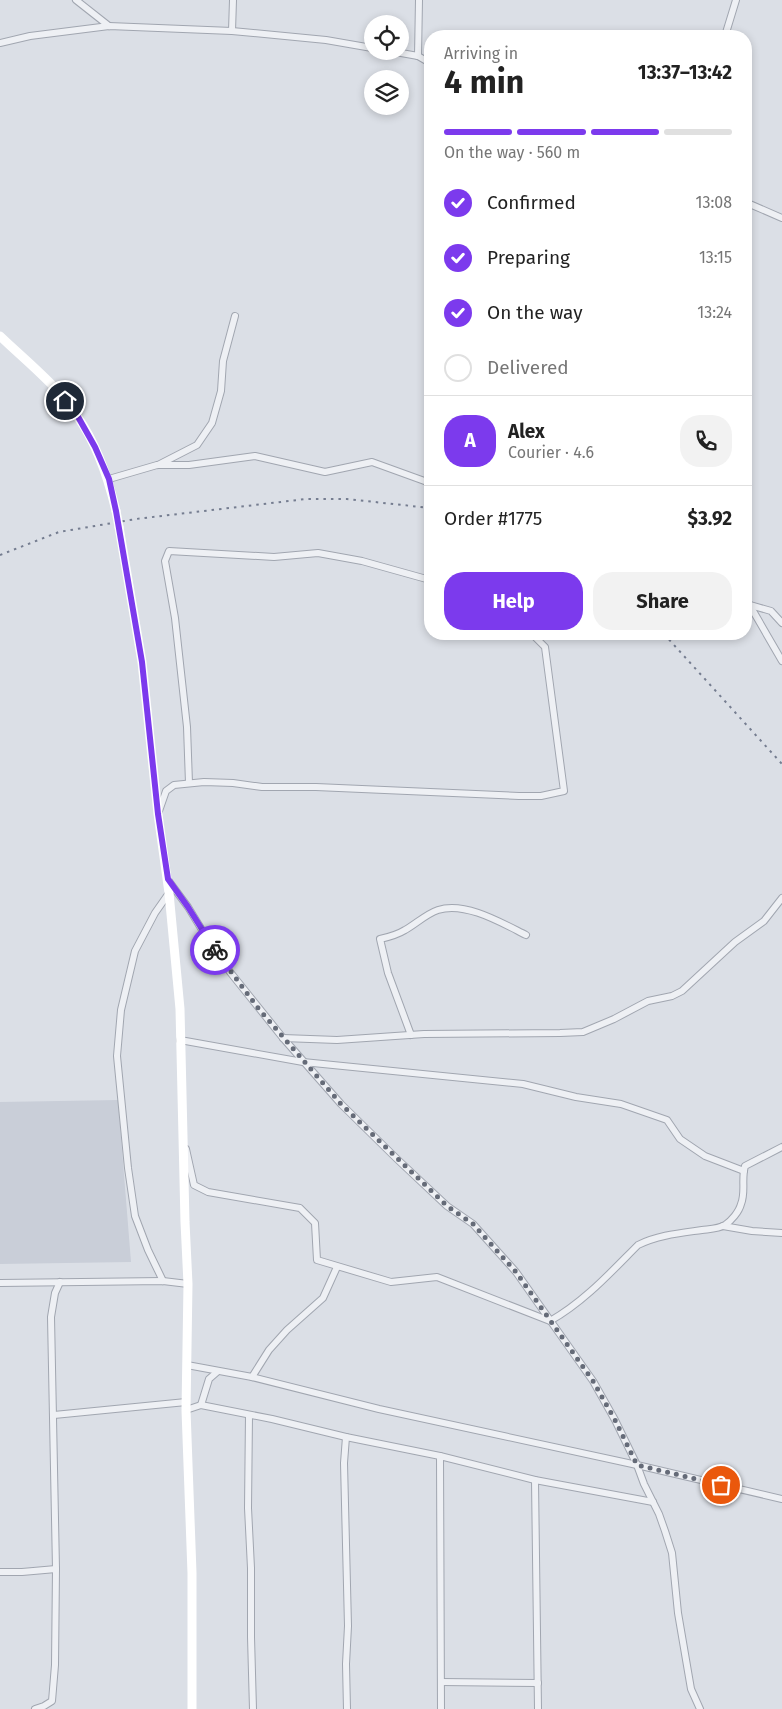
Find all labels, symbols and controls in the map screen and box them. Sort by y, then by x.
map controls [364,15,409,115]
button: locate [364,15,409,60]
text: Arriving in [444,44,518,63]
text: 13:37–13:42 [638,61,732,84]
text: 4 min [444,63,524,101]
button: layers [364,70,409,115]
text: On the way · 560 m [444,143,580,162]
icon: check [444,189,472,217]
text: Confirmed [487,191,576,214]
text: 13:08 [696,193,732,212]
icon: check [444,244,472,272]
text: Preparing [487,246,570,269]
text: 13:15 [699,248,732,267]
icon: check [444,299,472,327]
text: On the way [487,301,583,324]
text: 13:24 [697,303,732,322]
text: Delivered [487,356,569,379]
pin [44,380,86,422]
icon: home [51,387,79,415]
button: phone [680,415,732,467]
text: Alex [508,420,545,443]
text: A [464,429,476,452]
text: Courier · 4.6 [508,443,594,462]
text: Order #1775 [444,507,542,530]
text: $3.92 [687,507,732,530]
button: Help [444,572,583,630]
button: Share [593,572,732,630]
courier [190,925,240,975]
icon: bike [201,936,229,964]
pin [700,1464,742,1506]
icon: bag [707,1471,735,1499]

